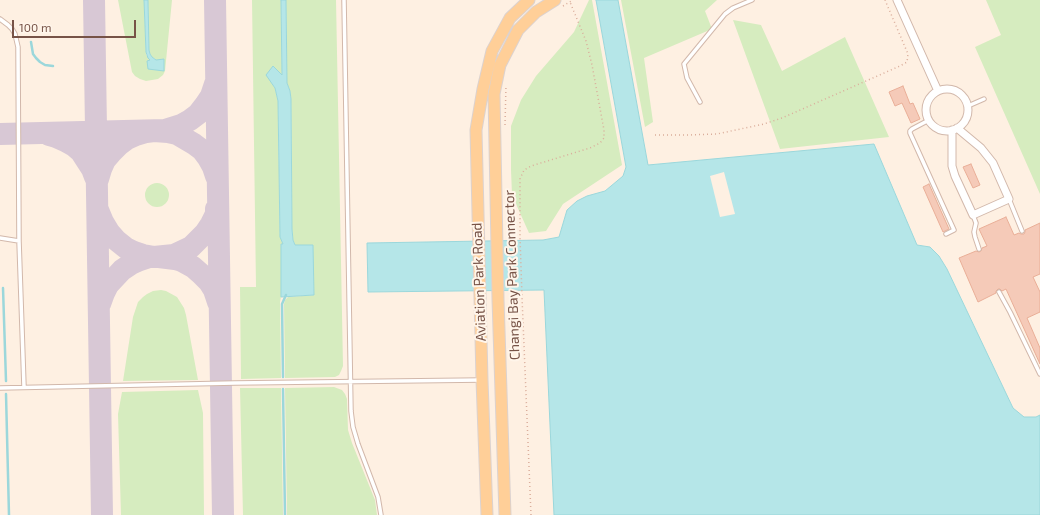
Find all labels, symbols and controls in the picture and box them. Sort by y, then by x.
scale bar [14,12,138,38]
text: 100 m [19,20,51,34]
street label: Changi Bay Park Connector [501,190,523,360]
street label: Aviation Park Road [469,222,489,342]

